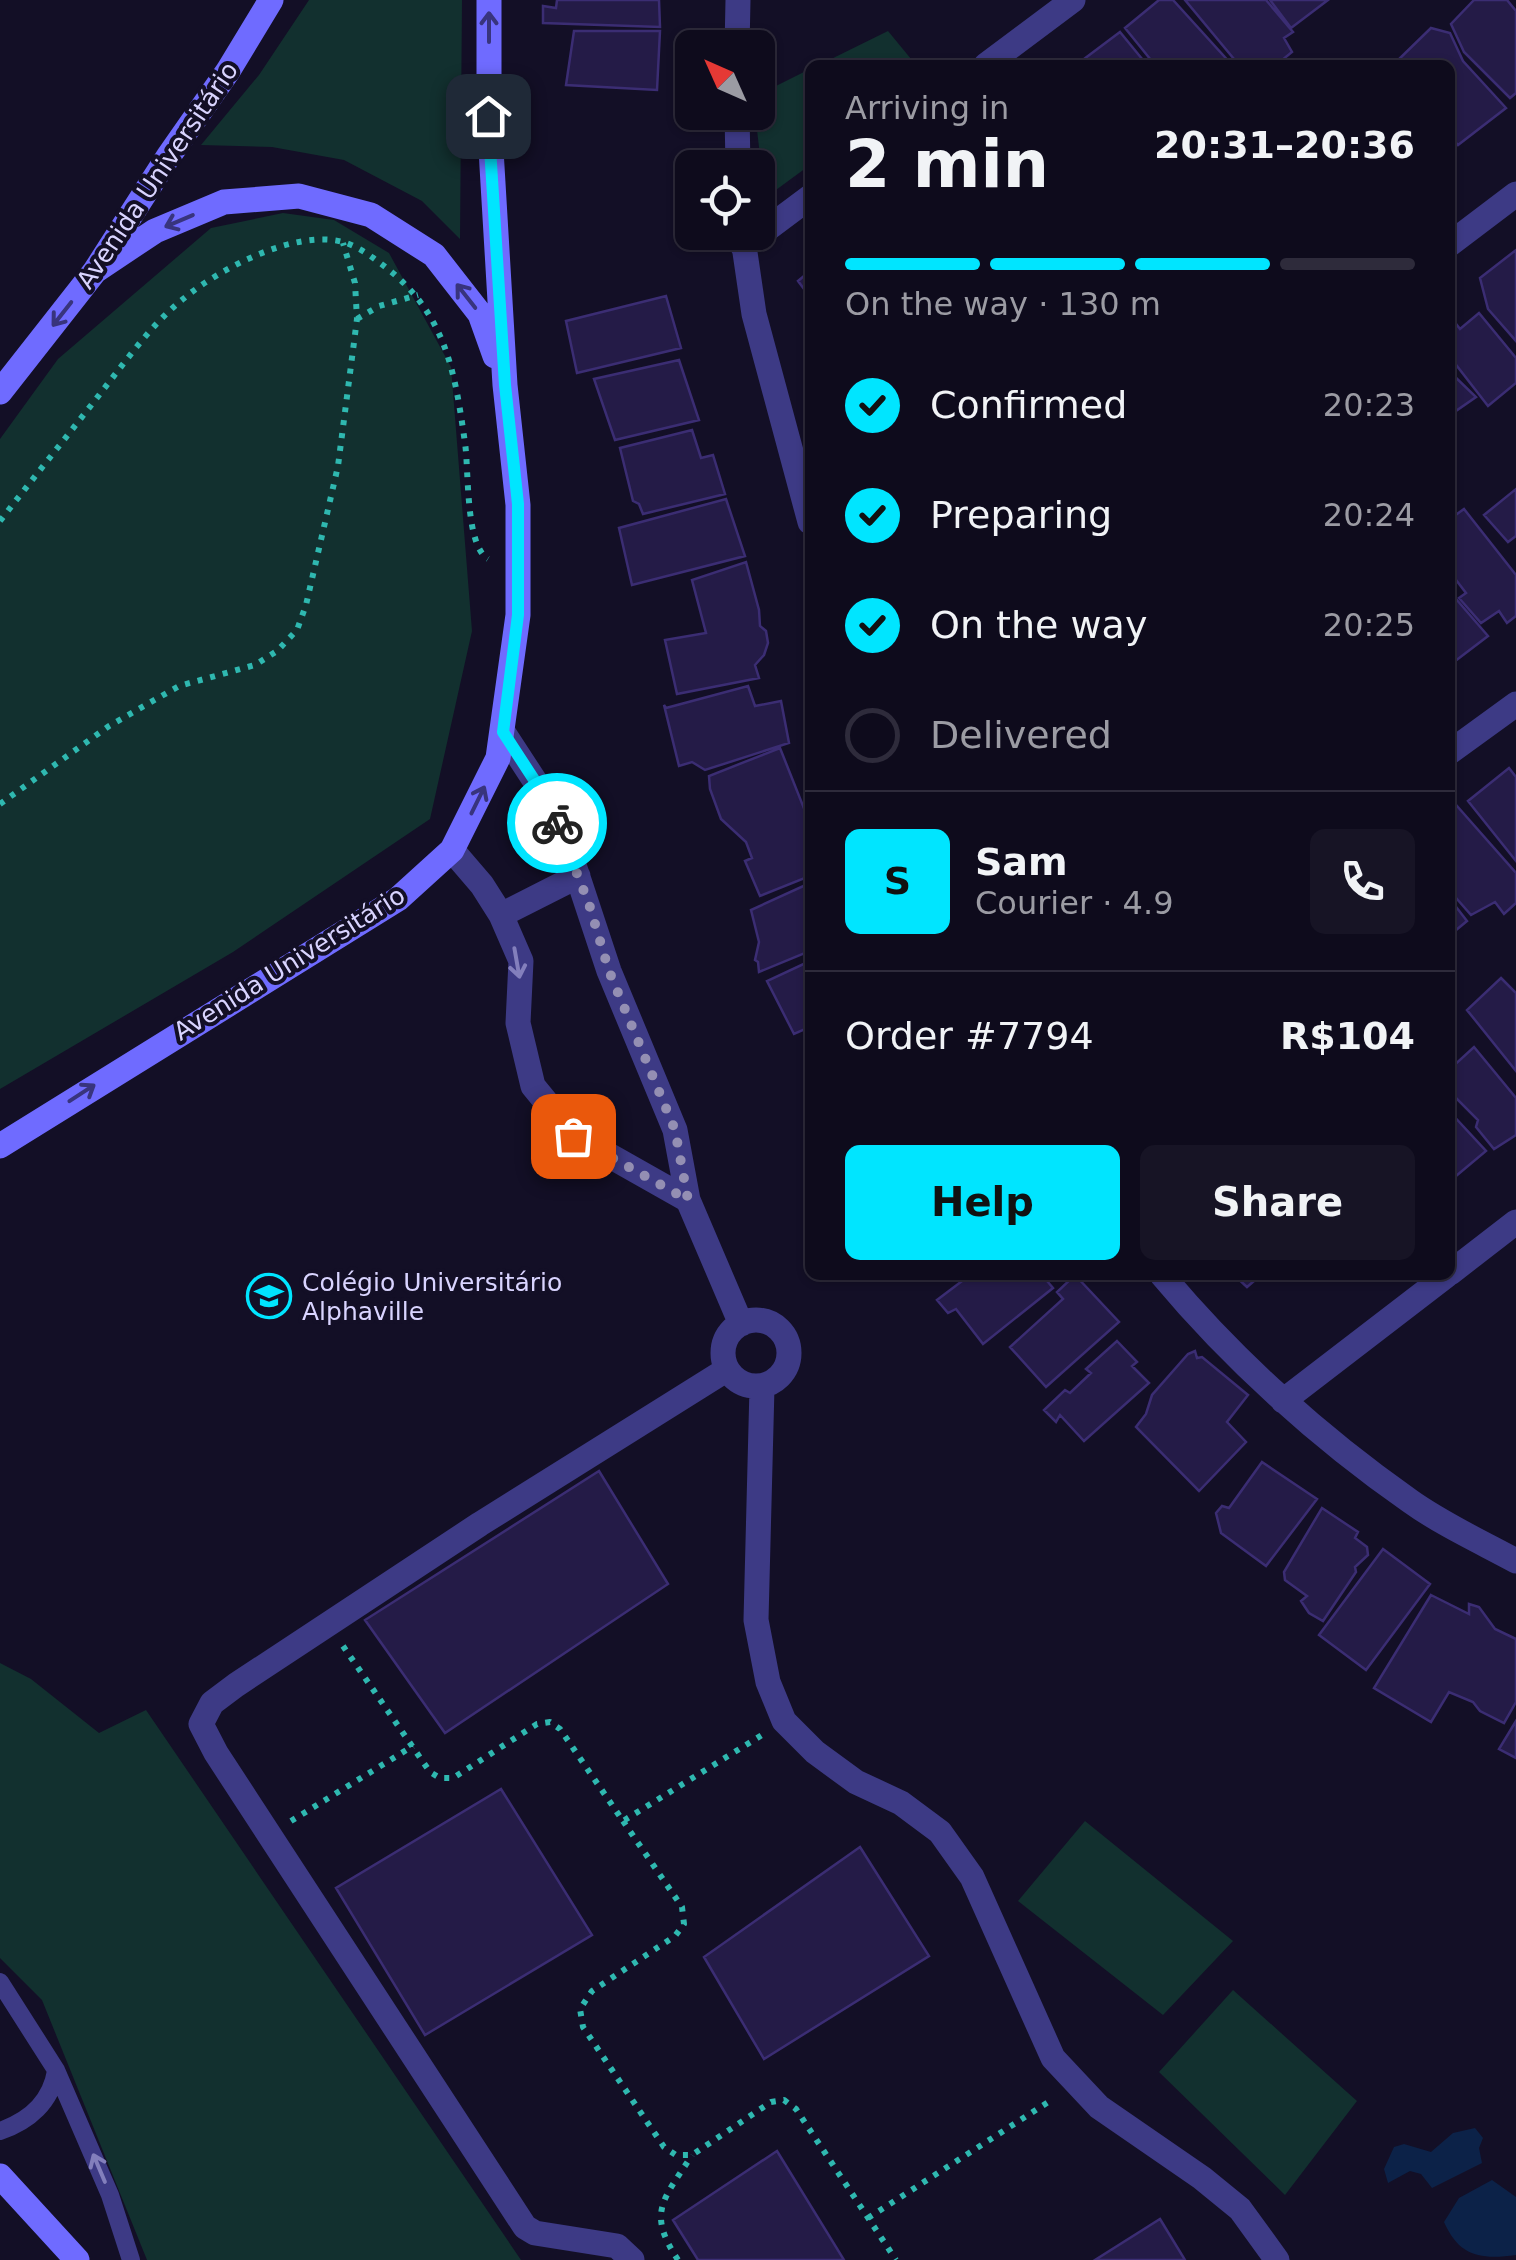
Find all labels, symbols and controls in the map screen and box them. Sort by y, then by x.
one-way arrow [480,12,498,44]
north arrow [675,30,775,130]
map controls [675,30,775,250]
street label: Avenida Universitário [71,57,244,294]
pin [446,74,531,159]
icon: home [461,89,516,144]
text: Arriving in [845,89,1009,127]
text: 20:31–20:36 [1154,123,1415,167]
text: 2 min [845,127,1049,202]
button: locate [675,150,775,250]
one-way arrow [165,213,195,231]
one-way arrow [456,283,477,310]
text: On the way · 130 m [845,285,1161,323]
one-way arrow [51,300,72,327]
icon: check [845,378,900,433]
text: Confirmed [930,383,1127,427]
text: 20:23 [1323,386,1415,424]
icon: check [845,488,900,543]
text: Preparing [930,493,1112,537]
text: 20:24 [1323,496,1415,534]
icon: check [845,598,900,653]
text: On the way [930,603,1147,647]
text: 20:25 [1323,606,1415,644]
text: Delivered [930,713,1112,757]
courier [507,773,607,873]
one-way arrow [470,786,489,816]
icon: bike [530,796,585,851]
button: phone [1310,829,1415,934]
text: Sam [975,840,1068,884]
text: S [884,859,911,903]
street label: Avenida Universitário [168,880,410,1046]
text: Courier · 4.9 [975,884,1174,922]
one-way arrow [508,946,527,978]
text: Order #7794 [845,1014,1094,1058]
text: R$104 [1280,1014,1415,1058]
one-way arrow [67,1083,96,1104]
pin [531,1094,616,1179]
icon: bag [546,1109,601,1164]
button: Help [845,1145,1120,1260]
button: Share [1140,1145,1415,1260]
place label: Colégio Universitário Alphaville [302,1268,562,1326]
school or university icon: Colégio Universitário Alphaville [246,1273,292,1319]
one-way arrow [89,2153,107,2184]

